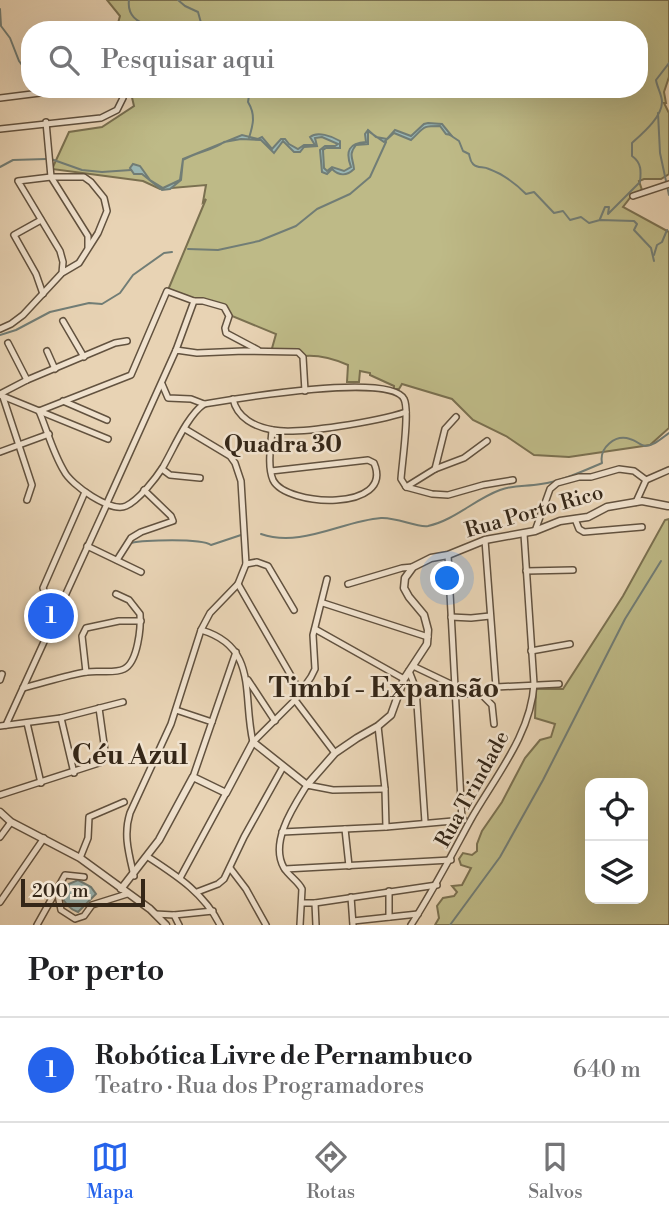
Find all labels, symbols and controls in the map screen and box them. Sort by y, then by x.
search box [21,21,648,98]
icon: search [45,41,83,79]
text: Pesquisar aqui [101,44,275,76]
district label: Quadra 30 [224,431,342,459]
street label: Rua Porto Rico [462,480,607,544]
your location [430,561,464,595]
pin: 1 [28,590,74,642]
district label: Timbí - Expansão [269,671,499,706]
street label: Rua Trindade [430,727,516,852]
district label: Céu Azul [72,738,188,773]
map controls [585,778,648,904]
button: locate [585,778,648,841]
button: layers [585,841,648,904]
scale bar [21,876,145,908]
text: 200 m [32,879,89,903]
text: Por perto [28,952,164,990]
text: Robótica Livre de Pernambuco [95,1040,473,1072]
text: 1 [45,1056,57,1084]
text: 640 m [573,1056,641,1084]
text: Teatro · Rua dos Programadores [95,1072,424,1100]
tab: Mapa [87,1138,134,1204]
tab: Rotas [307,1138,355,1204]
tab: Salvos [528,1138,582,1204]

